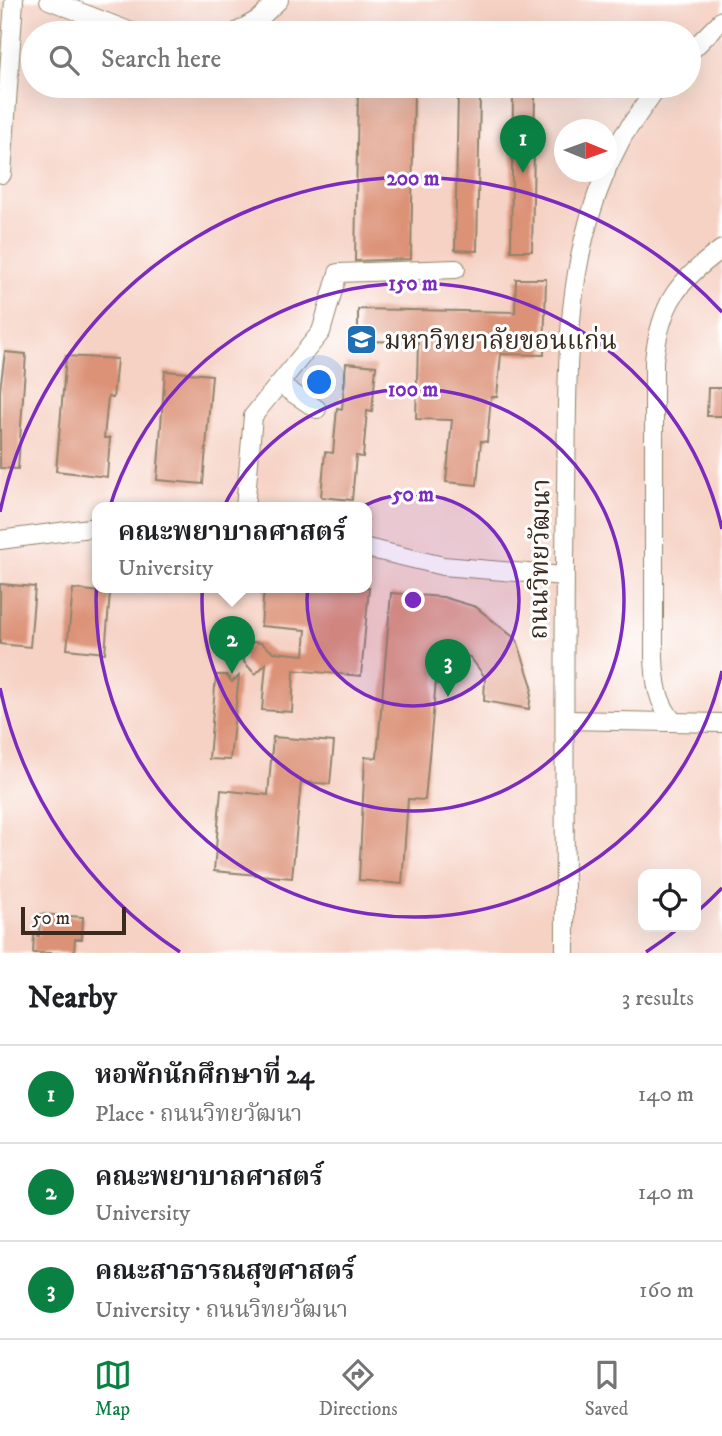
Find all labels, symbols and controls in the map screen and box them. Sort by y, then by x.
search box [21,21,701,98]
icon: search [45,41,83,79]
text: Search here [101,43,221,76]
pin: 1 [500,115,546,173]
north arrow [554,119,617,182]
text: 200 m [386,166,440,192]
text: 150 m [388,271,438,297]
school or university icon: มหาวิทยาลัยขอนแก่น [344,323,378,357]
place label: มหาวิทยาลัยขอนแก่น [384,325,617,358]
your location [302,365,336,399]
text: 100 m [388,377,438,403]
street label: ถนนวิทยวัฒนา [523,478,558,640]
text: 50 m [391,482,434,508]
popup [92,502,372,593]
text: คณะพยาบาลศาสตร์ [118,516,346,549]
text: University [118,554,213,583]
centre of rings [401,588,425,612]
pin: 2 [209,616,255,674]
pin: 3 [425,639,471,697]
map controls [638,869,701,932]
button: locate [638,869,701,932]
scale bar [21,904,126,936]
text: 50 m [32,907,70,930]
text: Nearby [28,980,117,1017]
text: 3 results [622,984,694,1013]
text: หอพักนักศึกษาที่ 24 [95,1059,314,1092]
text: 1 [47,1080,55,1109]
text: 140 m [638,1080,694,1109]
text: Place · ถนนวิทยวัฒนา [95,1100,302,1129]
text: คณะพยาบาลศาสตร์ [95,1161,323,1194]
text: 2 [45,1178,57,1207]
text: 140 m [638,1178,694,1207]
text: University [95,1199,190,1228]
text: คณะสาธารณสุขศาสตร์ [95,1255,355,1288]
text: 3 [47,1276,55,1305]
text: 160 m [639,1276,694,1305]
text: University · ถนนวิทยวัฒนา [95,1296,348,1325]
tab: Map [94,1356,132,1421]
tab: Directions [319,1356,398,1421]
tab: Saved [585,1356,628,1421]

